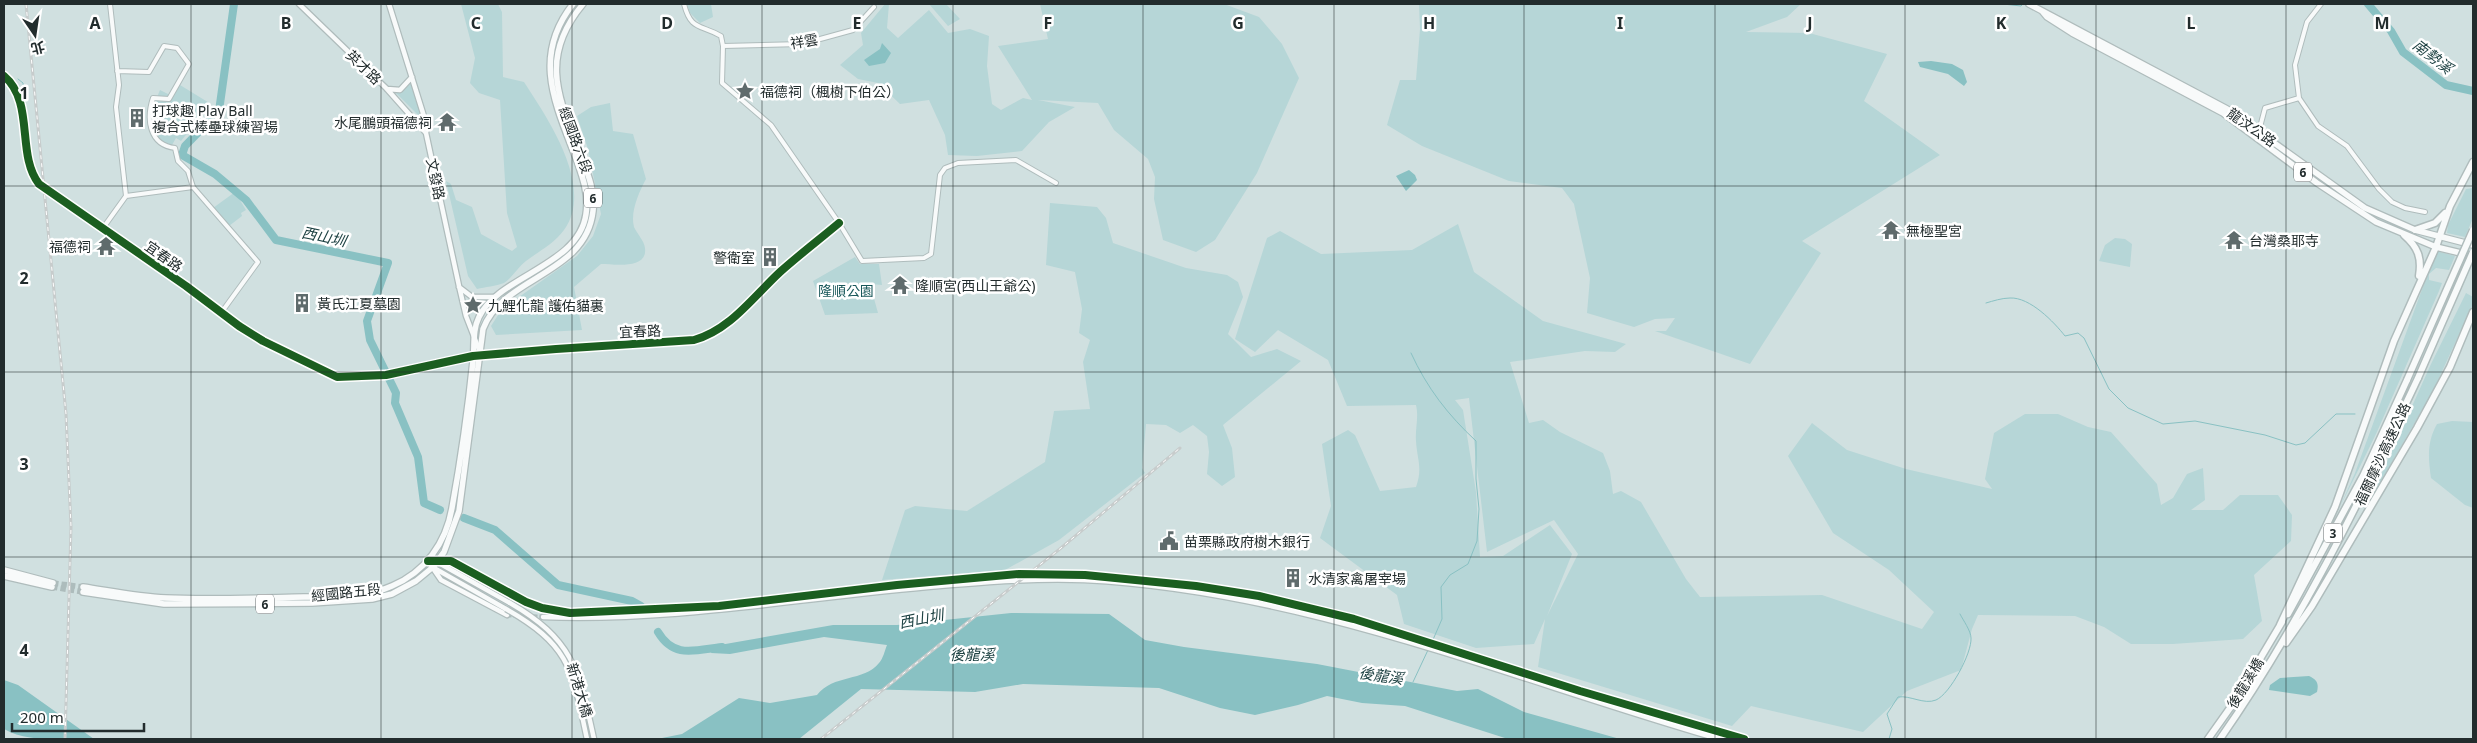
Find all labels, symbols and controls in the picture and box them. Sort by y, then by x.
north arrow [10,10,60,60]
text: A [89,12,101,34]
text: B [281,12,291,34]
text: C [471,12,481,34]
text: D [661,12,673,34]
text: E [853,12,862,34]
text: F [1044,12,1052,34]
text: G [1232,12,1244,34]
text: H [1423,12,1435,34]
text: I [1617,12,1623,34]
text: J [1805,12,1813,34]
text: K [1996,12,2007,34]
text: L [2187,12,2196,34]
text: M [2374,12,2390,34]
street label: 祥雲 [789,29,819,53]
water label: 南勢溪 [2409,34,2458,79]
text: 北 [29,37,47,59]
street label: 英才路 [342,46,386,88]
place icon: 福德祠（楓樹下伯公） [734,80,756,102]
text: 1 [19,82,29,104]
place label: 福德祠（楓樹下伯公） [760,82,900,101]
place label: 打球趣 Play Ball 複合式棒壘球練習場 [152,101,278,136]
street label: 龍汶公路 [2224,103,2280,151]
street label: 經國路六段 [555,104,597,176]
building icon: 打球趣 Play Ball 複合式棒壘球練習場 [126,107,148,129]
temple icon: 水尾鵬頭福德祠 [436,111,458,133]
place label: 水尾鵬頭福德祠 [334,113,432,132]
street label: 文發路 [422,156,450,202]
road number: 6 [2294,162,2312,182]
road number: 6 [584,188,602,208]
temple icon: 無極聖宮 [1880,219,1902,241]
place label: 無極聖宮 [1906,221,1962,240]
water label: 西山圳 [300,222,350,251]
temple icon: 台灣桑耶寺 [2223,229,2245,251]
place label: 台灣桑耶寺 [2249,231,2319,250]
temple icon: 福德祠 [95,235,117,257]
street label: 宜春路 [141,236,187,276]
place label: 福德祠 [49,237,91,256]
building icon: 警衛室 [759,246,781,268]
place label: 警衛室 [713,248,755,267]
text: 2 [19,267,29,289]
temple icon: 隆順宮(西山王爺公) [889,274,911,296]
place label: 隆順宮(西山王爺公) [915,276,1035,295]
park label: 隆順公園 [818,281,874,300]
building icon: 黃氏江夏墓園 [291,292,313,314]
place label: 黃氏江夏墓園 [317,294,401,313]
place icon: 九鯉化龍 護佑貓裏 [462,294,484,316]
place label: 九鯉化龍 護佑貓裏 [488,296,604,315]
street label: 宜春路 [619,320,661,342]
street label: 福爾摩沙高速公路 [2350,399,2414,509]
text: 3 [19,453,29,475]
road number: 3 [2324,524,2342,542]
public building icon: 苗栗縣政府樹木銀行 [1158,530,1180,552]
place label: 苗栗縣政府樹木銀行 [1184,532,1310,551]
building icon: 水清家禽屠宰場 [1282,567,1304,589]
place label: 水清家禽屠宰場 [1308,569,1406,588]
street label: 經國路五段 [310,579,382,605]
road number: 6 [256,594,274,614]
water label: 西山圳 [897,604,947,632]
text: 4 [19,639,29,661]
water label: 後龍溪 [949,644,996,664]
street label: 後龍溪橋 [2222,654,2268,712]
street label: 新港大橋 [563,660,597,720]
water label: 後龍溪 [1357,662,1407,688]
scale bar [12,700,145,732]
text: 200 m [20,707,64,727]

